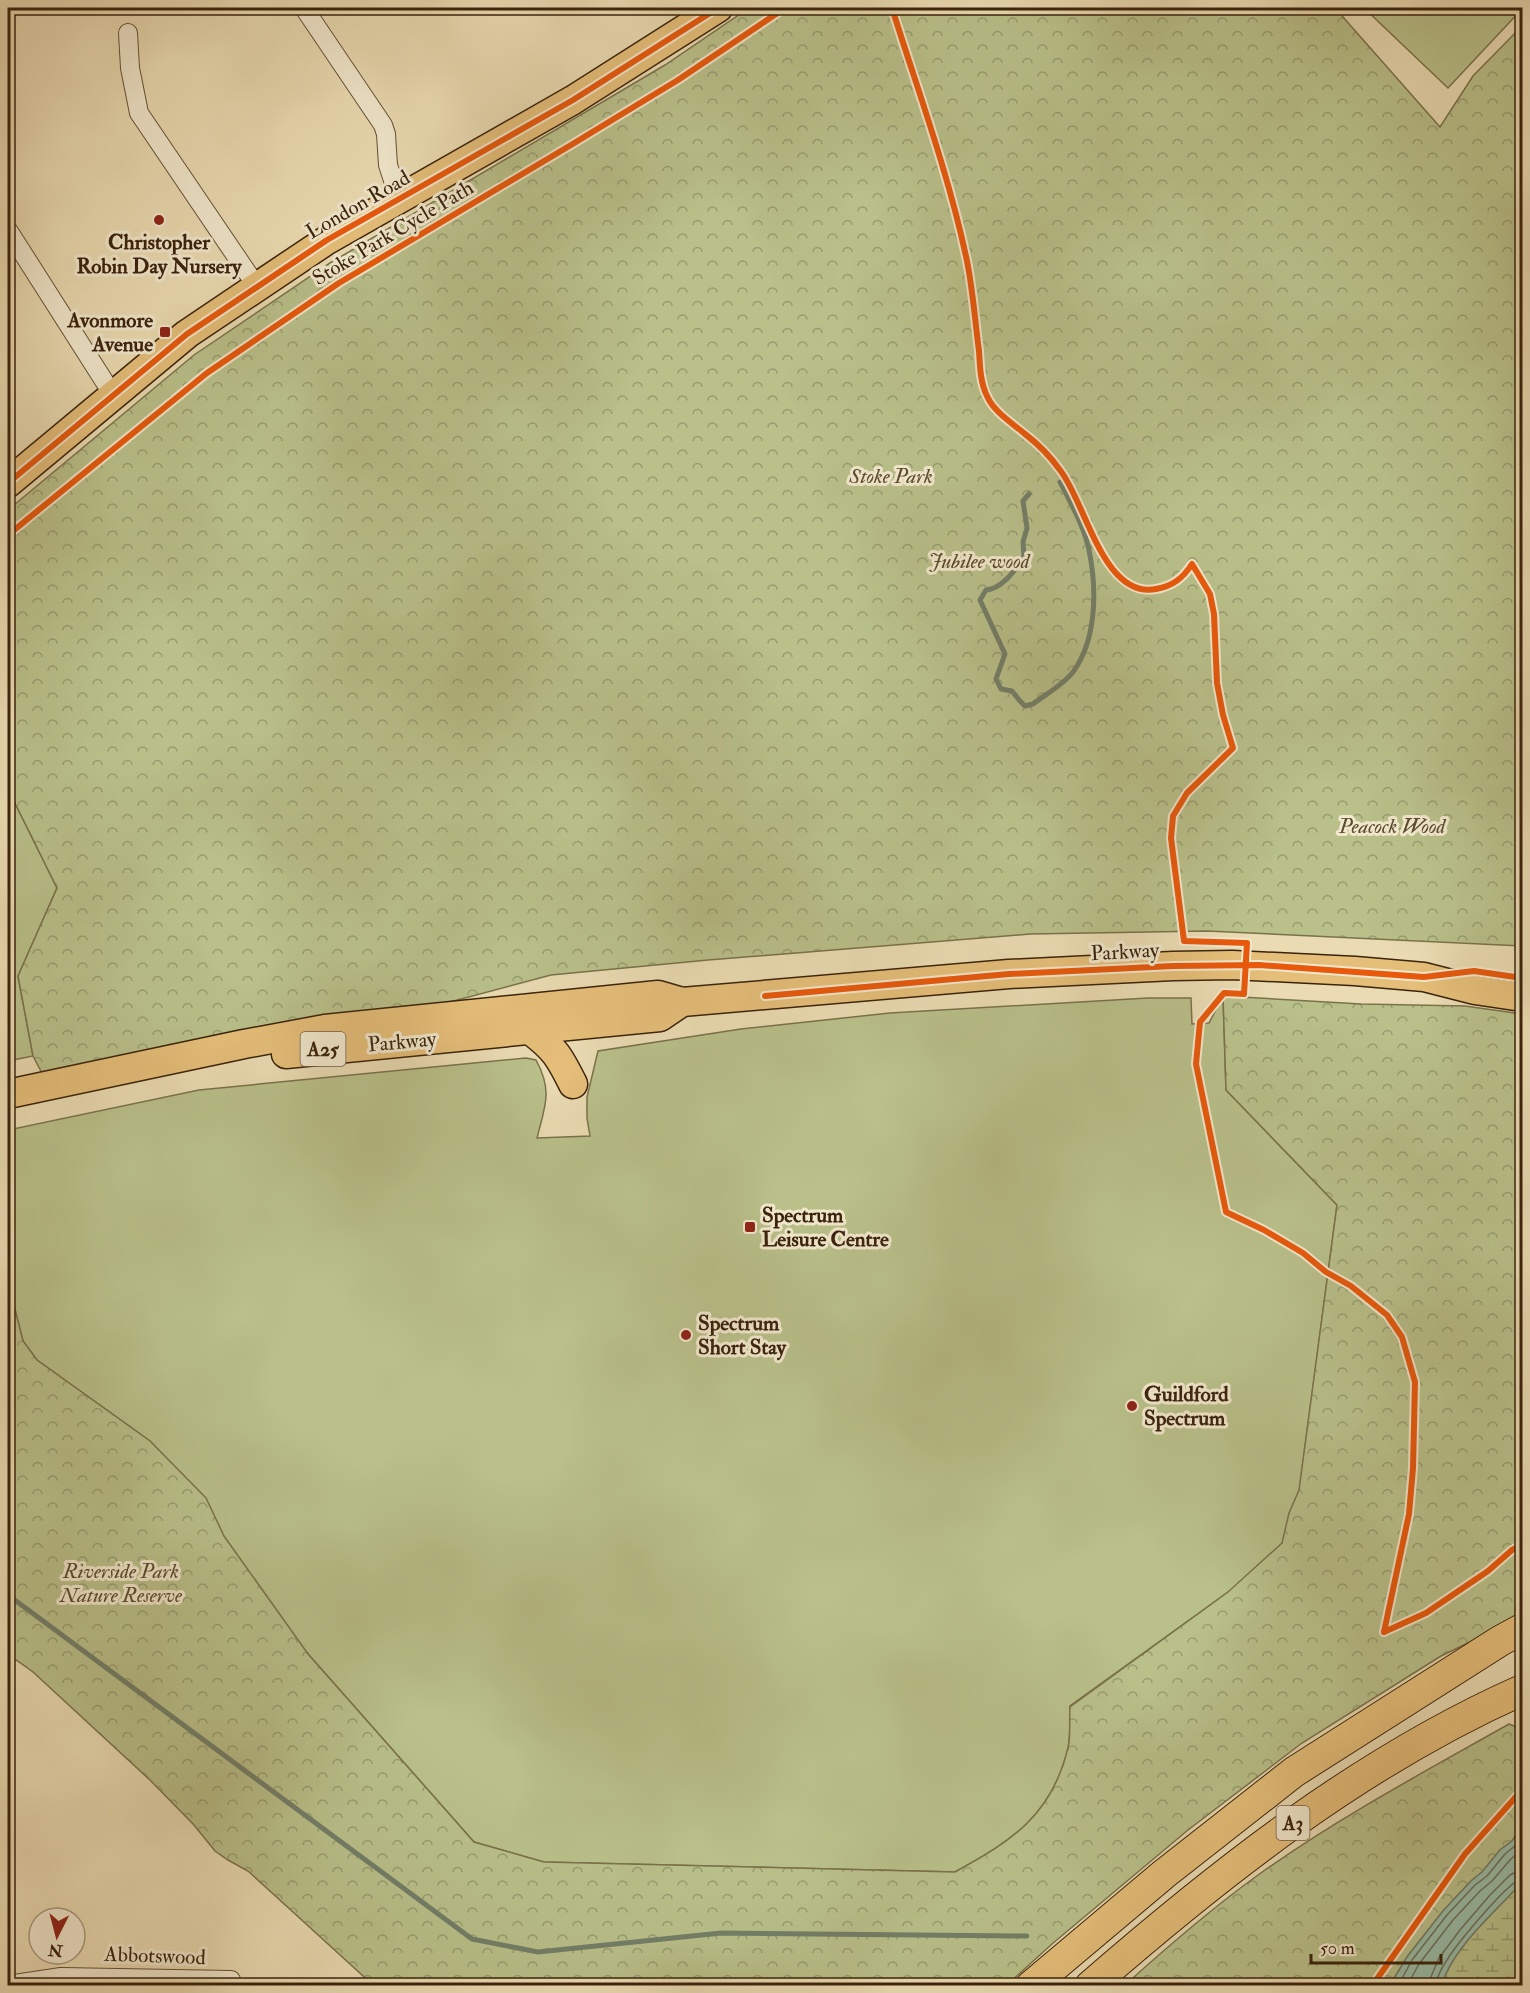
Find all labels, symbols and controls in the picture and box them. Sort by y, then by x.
street label: London Road [301,164,415,246]
street label: Stoke Park Cycle Path [307,174,479,292]
marker: Christopher Robin Day Nursery [152,213,166,227]
place label: Christopher Robin Day Nursery [76,229,242,280]
place label: Avonmore Avenue [66,307,153,358]
marker: Avonmore Avenue [158,325,172,339]
park label: Stoke Park [848,463,933,490]
park label: Jubilee wood [928,548,1031,575]
park label: Peacock Wood [1338,813,1447,840]
street label: Parkway [1090,937,1161,967]
street label: Parkway [367,1025,438,1058]
road number: A25 [300,1032,346,1066]
place label: Spectrum Leisure Centre [762,1202,889,1253]
marker: Spectrum Leisure Centre [743,1220,757,1234]
place label: Spectrum Short Stay [698,1310,787,1361]
marker: Spectrum Short Stay [679,1328,693,1342]
place label: Guildford Spectrum [1144,1381,1229,1432]
marker: Guildford Spectrum [1125,1399,1139,1413]
park label: Riverside Park Nature Reserve [59,1558,183,1609]
road number: A3 [1276,1806,1310,1840]
north arrow [27,1906,87,1966]
scale bar [1311,1927,1442,1965]
text: 50 m [1320,1937,1355,1960]
text: N [47,1939,65,1961]
street label: Abbotswood [103,1941,207,1971]

